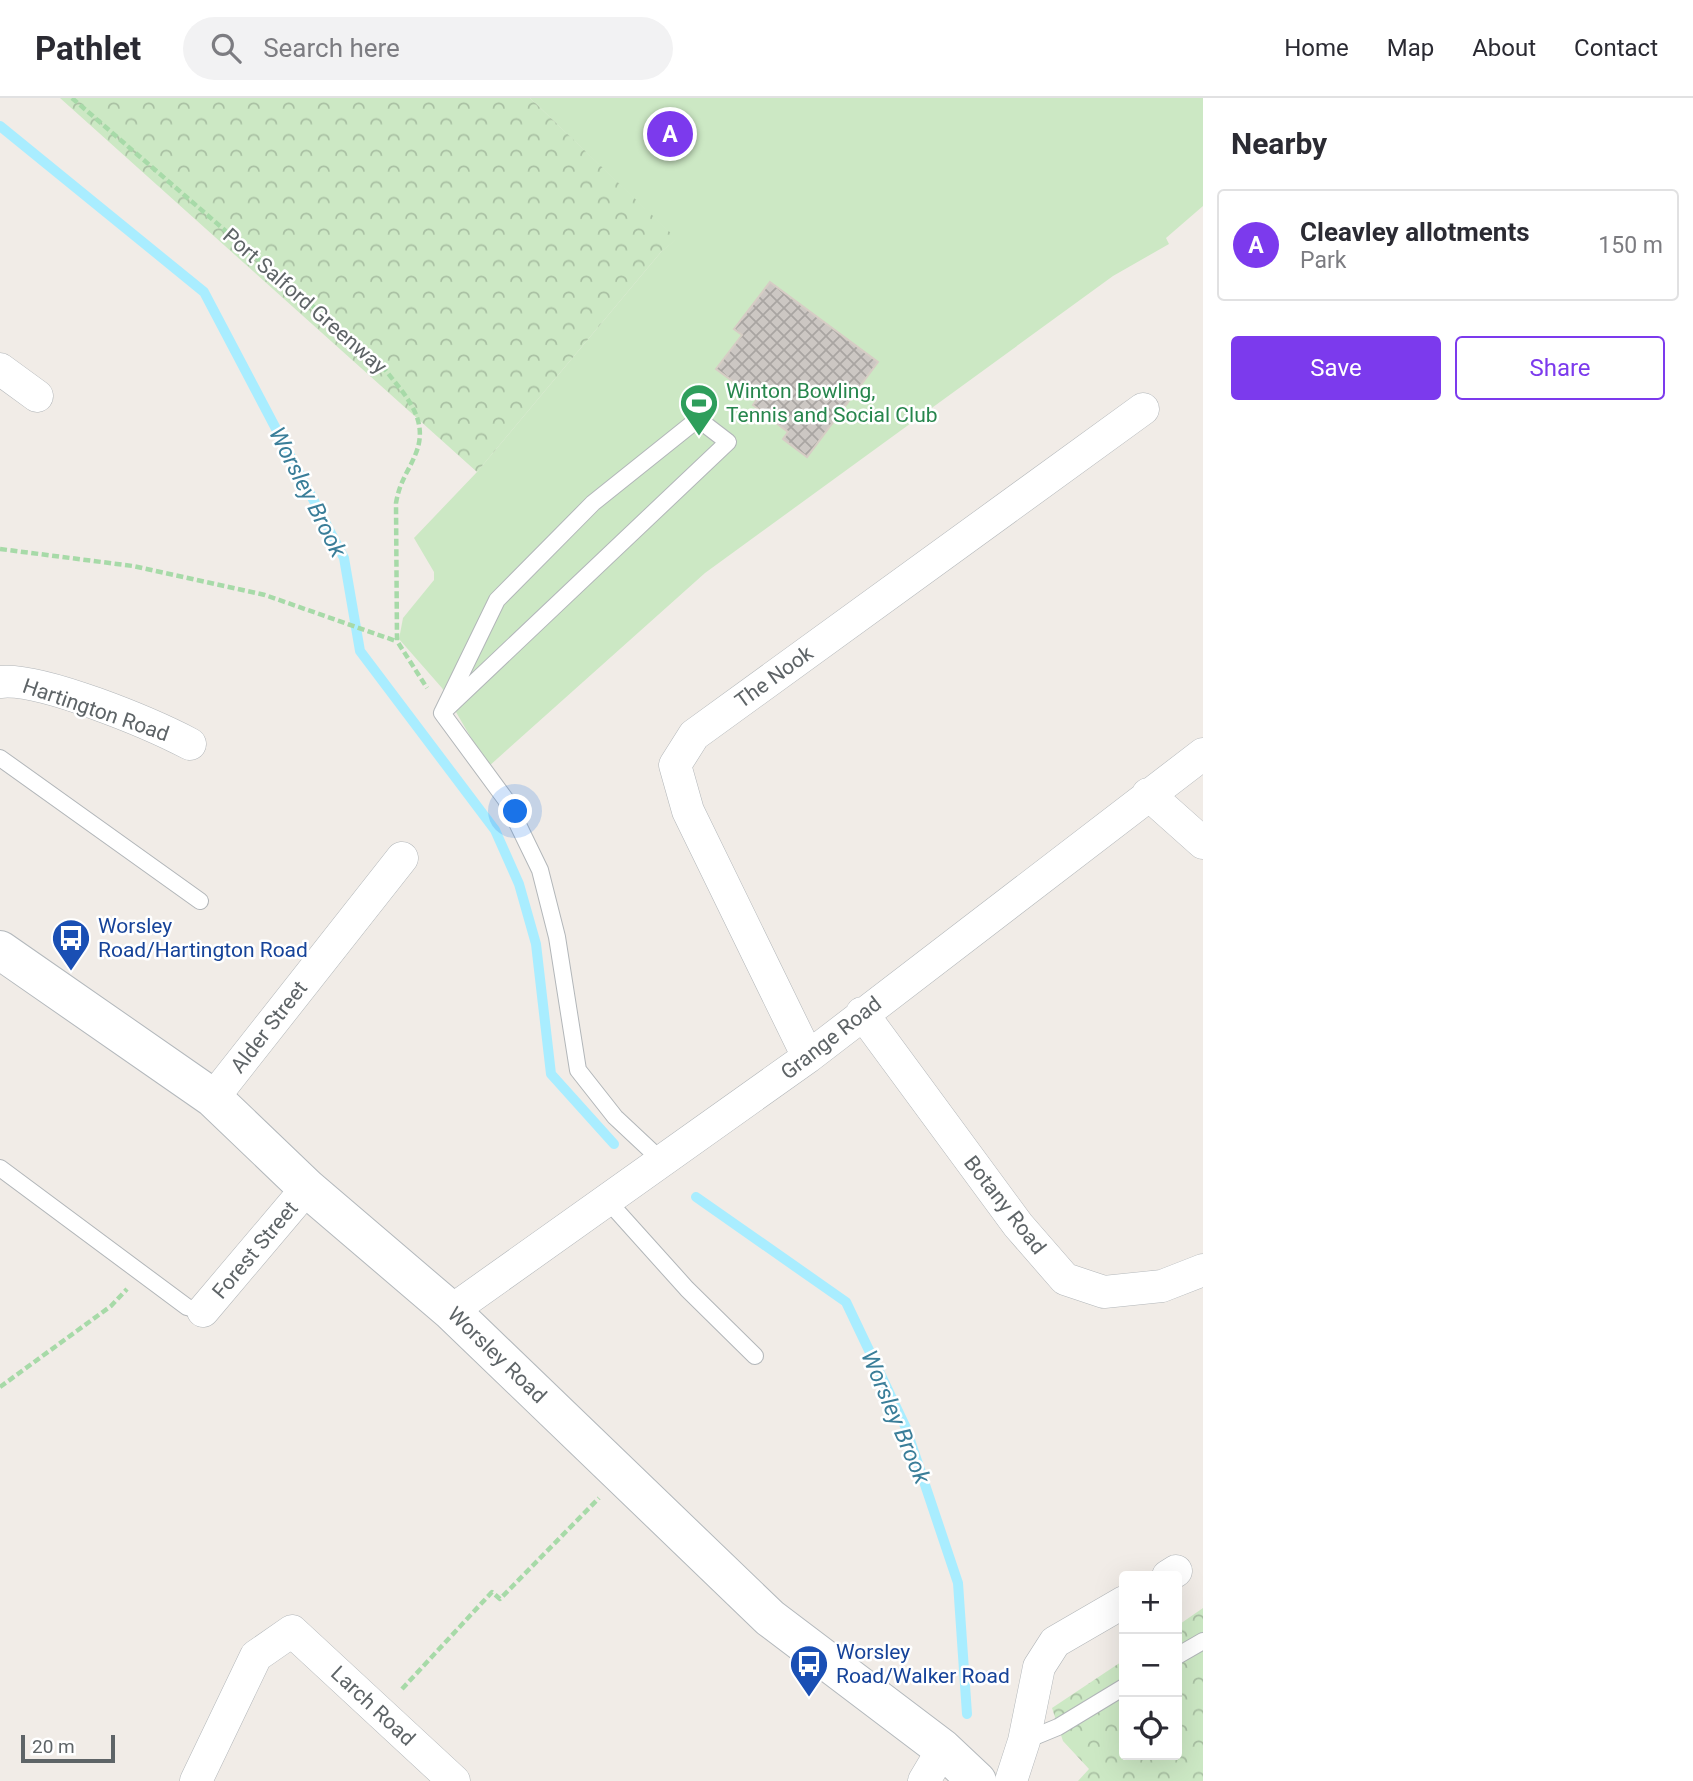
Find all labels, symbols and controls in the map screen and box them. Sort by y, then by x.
search box [183,17,673,80]
text: Pathlet [35,29,141,68]
icon: search [207,29,245,67]
text: Search here [263,33,400,63]
text: Home [1284,34,1349,62]
text: Map [1387,34,1434,62]
text: About [1472,34,1536,62]
text: Contact [1574,34,1658,62]
pin: A [647,108,693,160]
text: Nearby [1231,126,1327,161]
text: Cleavley allotments [1300,217,1530,247]
street label: Port Salford Greenway [218,223,392,379]
text: A [1248,232,1264,259]
text: 150 m [1598,232,1663,259]
text: Park [1300,247,1346,274]
button: Save [1231,336,1441,400]
button: Share [1455,336,1665,400]
place label: Winton Bowling, Tennis and Social Club [726,379,938,427]
sports icon: Winton Bowling, Tennis and Social Club [678,382,720,437]
water label: Worsley Brook [263,423,352,562]
street label: The Nook [731,641,818,713]
street label: Hartington Road [20,674,172,746]
your location [498,794,532,828]
place label: Worsley Road/Hartington Road [98,914,308,962]
bus stop icon: Worsley Road/Hartington Road [50,917,92,972]
street label: Alder Street [226,976,312,1078]
street label: Grange Road [776,991,886,1085]
street label: Botany Road [959,1151,1051,1259]
street label: Forest Street [207,1196,303,1304]
street label: Worsley Road [443,1302,551,1408]
water label: Worsley Brook [855,1346,936,1489]
map controls [1119,1571,1182,1760]
button: + [1119,1571,1182,1634]
button: − [1119,1634,1182,1697]
place label: Worsley Road/Walker Road [836,1640,1010,1688]
bus stop icon: Worsley Road/Walker Road [788,1643,830,1698]
street label: Larch Road [326,1661,420,1751]
button: locate [1119,1697,1182,1760]
scale bar [21,1732,116,1764]
text: 20 m [32,1735,75,1758]

